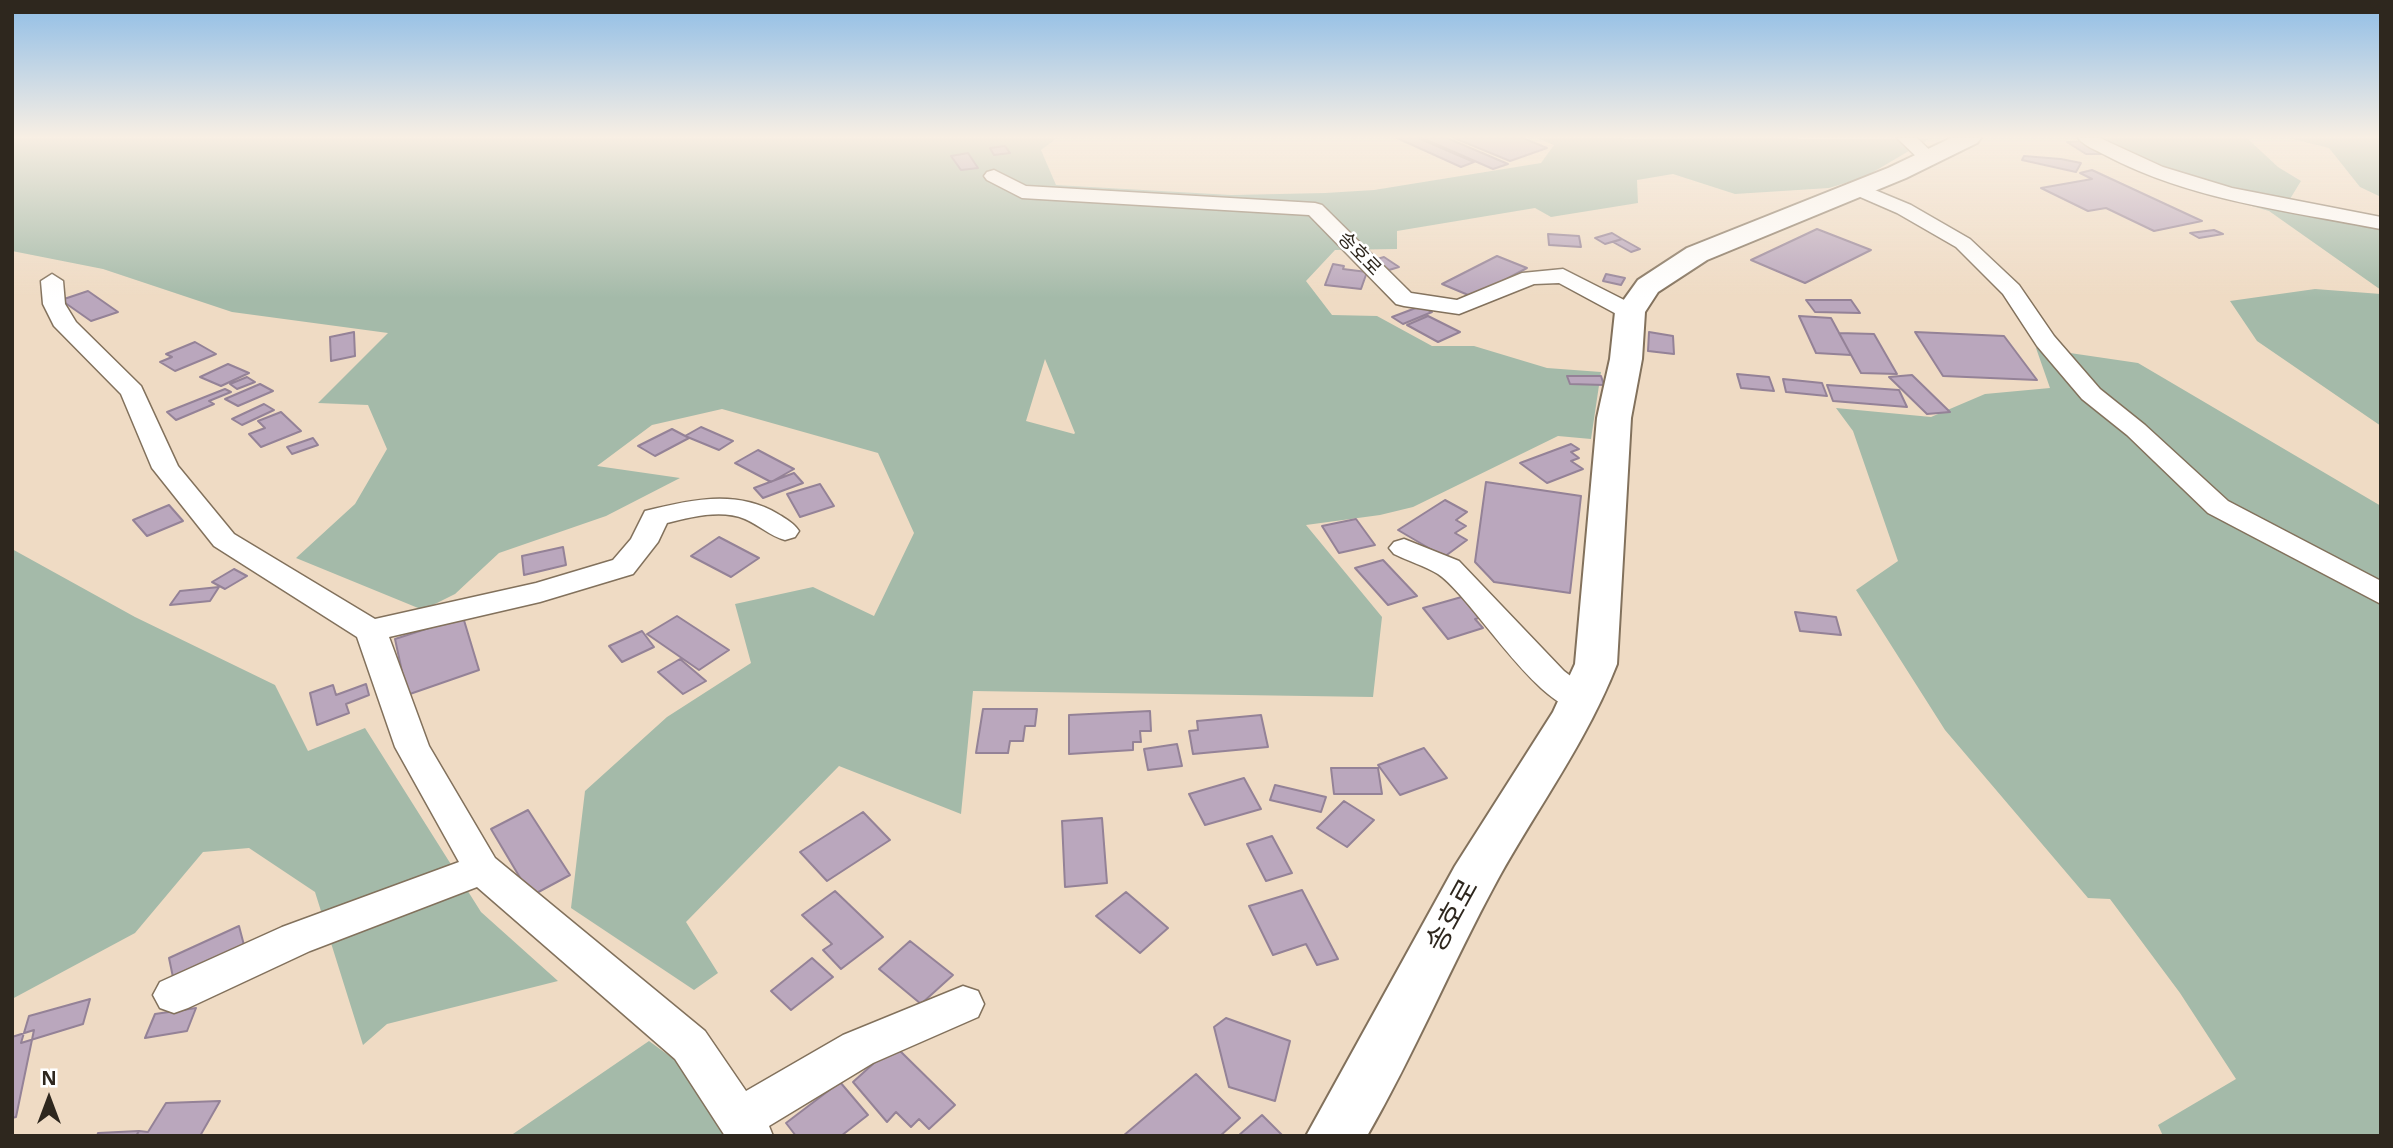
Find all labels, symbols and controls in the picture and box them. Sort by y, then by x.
street label: 송호로 [1333,227,1385,281]
street label: 송호로 [1420,874,1486,958]
north arrow [14,1064,84,1134]
text: N [41,1065,57,1091]

